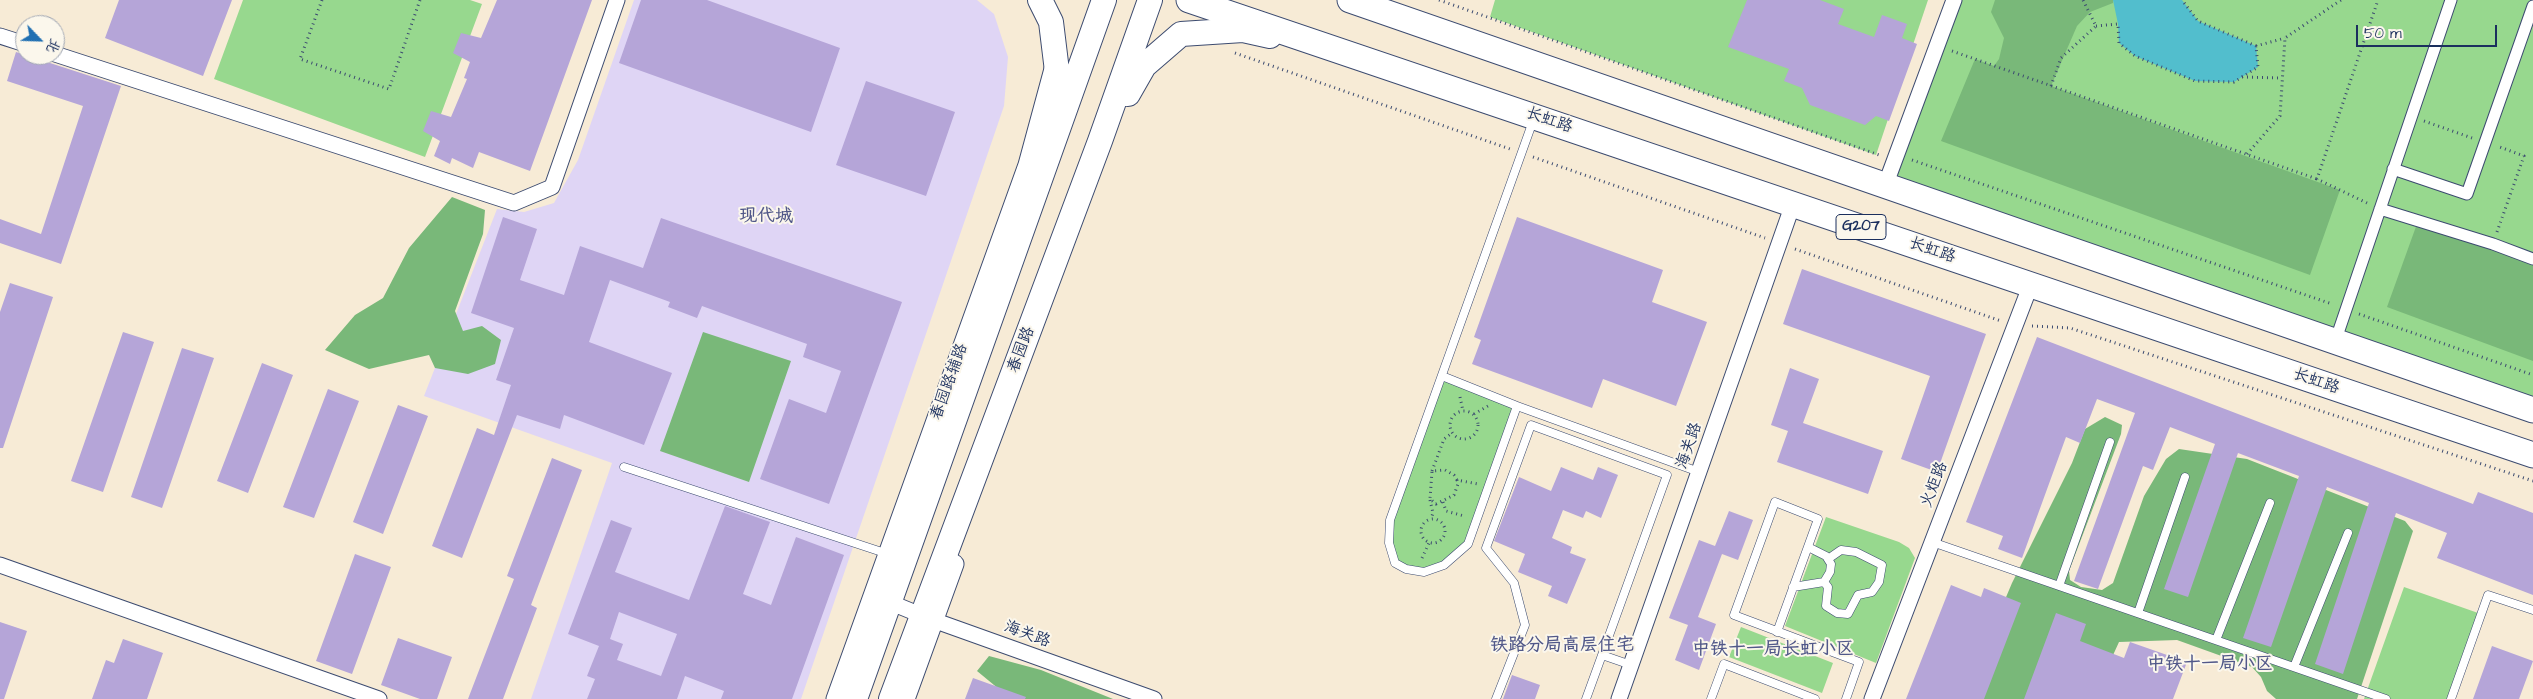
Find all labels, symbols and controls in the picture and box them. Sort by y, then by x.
north arrow [15,15,65,65]
scale bar [2358,15,2499,47]
text: 50 m [2364,23,2402,44]
text: 北 [41,35,65,56]
street label: 长虹路 [1523,104,1575,138]
district label: 现代城 [739,206,793,228]
road number: G207 [1836,214,1886,240]
street label: 长虹路 [1906,234,1958,268]
street label: 春园路 [1004,324,1040,376]
street label: 春园路辅路 [927,341,973,423]
street label: 长虹路 [2290,365,2342,399]
street label: 海关路 [1673,420,1707,472]
street label: 火炬路 [1917,459,1953,511]
street label: 海关路 [1001,618,1053,652]
district label: 铁路分局高层住宅 [1490,635,1634,657]
district label: 中铁十一局长虹小区 [1692,639,1854,661]
district label: 中铁十一局小区 [2147,654,2273,676]

